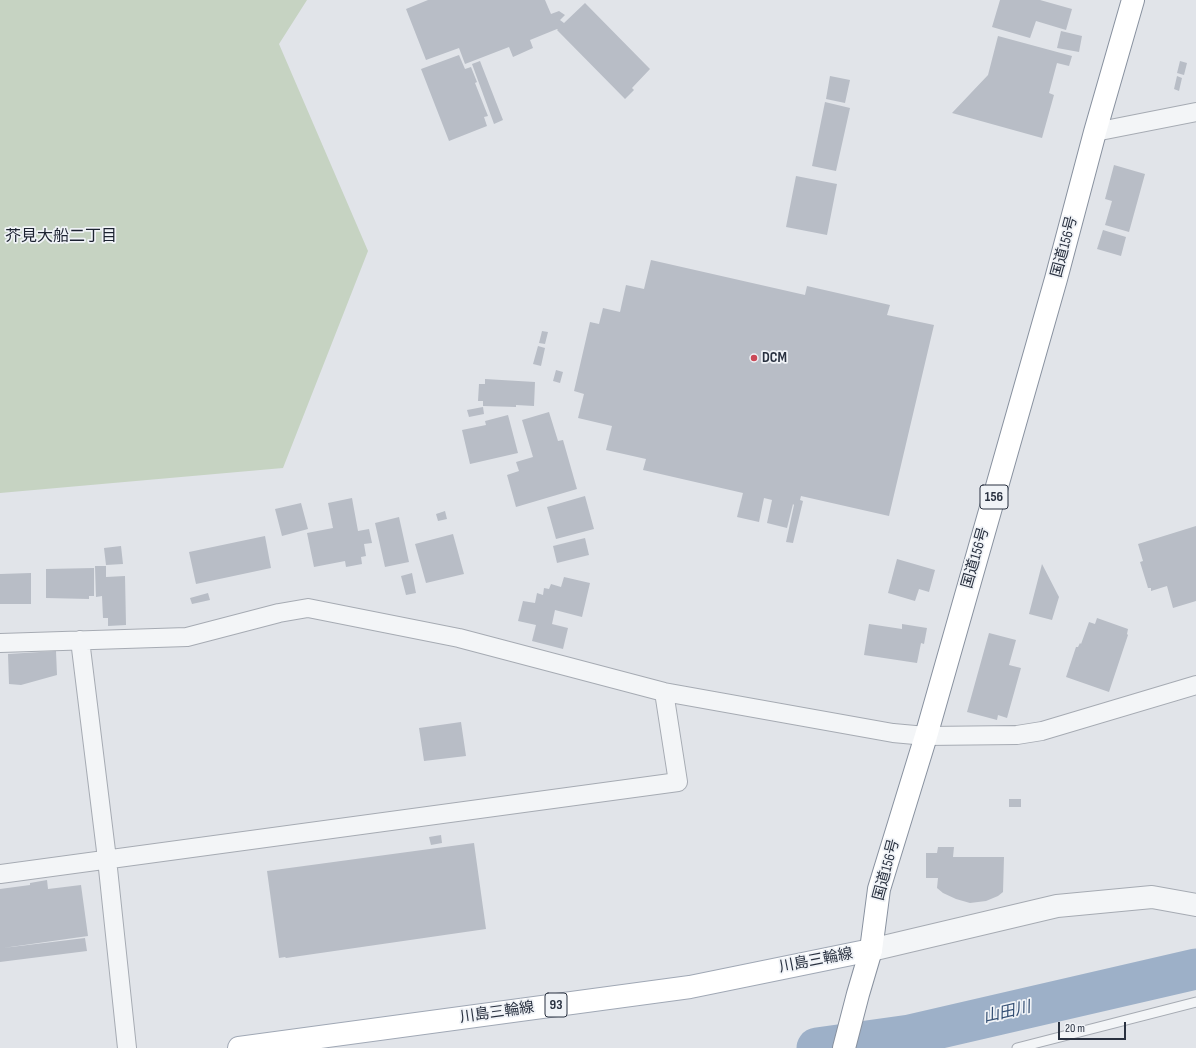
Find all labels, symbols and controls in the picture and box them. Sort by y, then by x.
street label: 国道156号 [1048,214,1082,280]
district label: 芥見大船二丁目 [5,227,117,247]
place label: DCM [762,349,787,367]
marker: DCM [749,353,759,363]
road number: 156 [980,485,1008,509]
street label: 国道156号 [959,525,993,591]
street label: 国道156号 [870,837,904,903]
street label: 川島三輪線 [777,945,855,977]
road number: 93 [545,993,567,1017]
water label: 山田川 [981,998,1033,1028]
street label: 川島三輪線 [459,999,535,1027]
scale bar [1060,1014,1128,1040]
text: 20 m [1065,1021,1085,1036]

